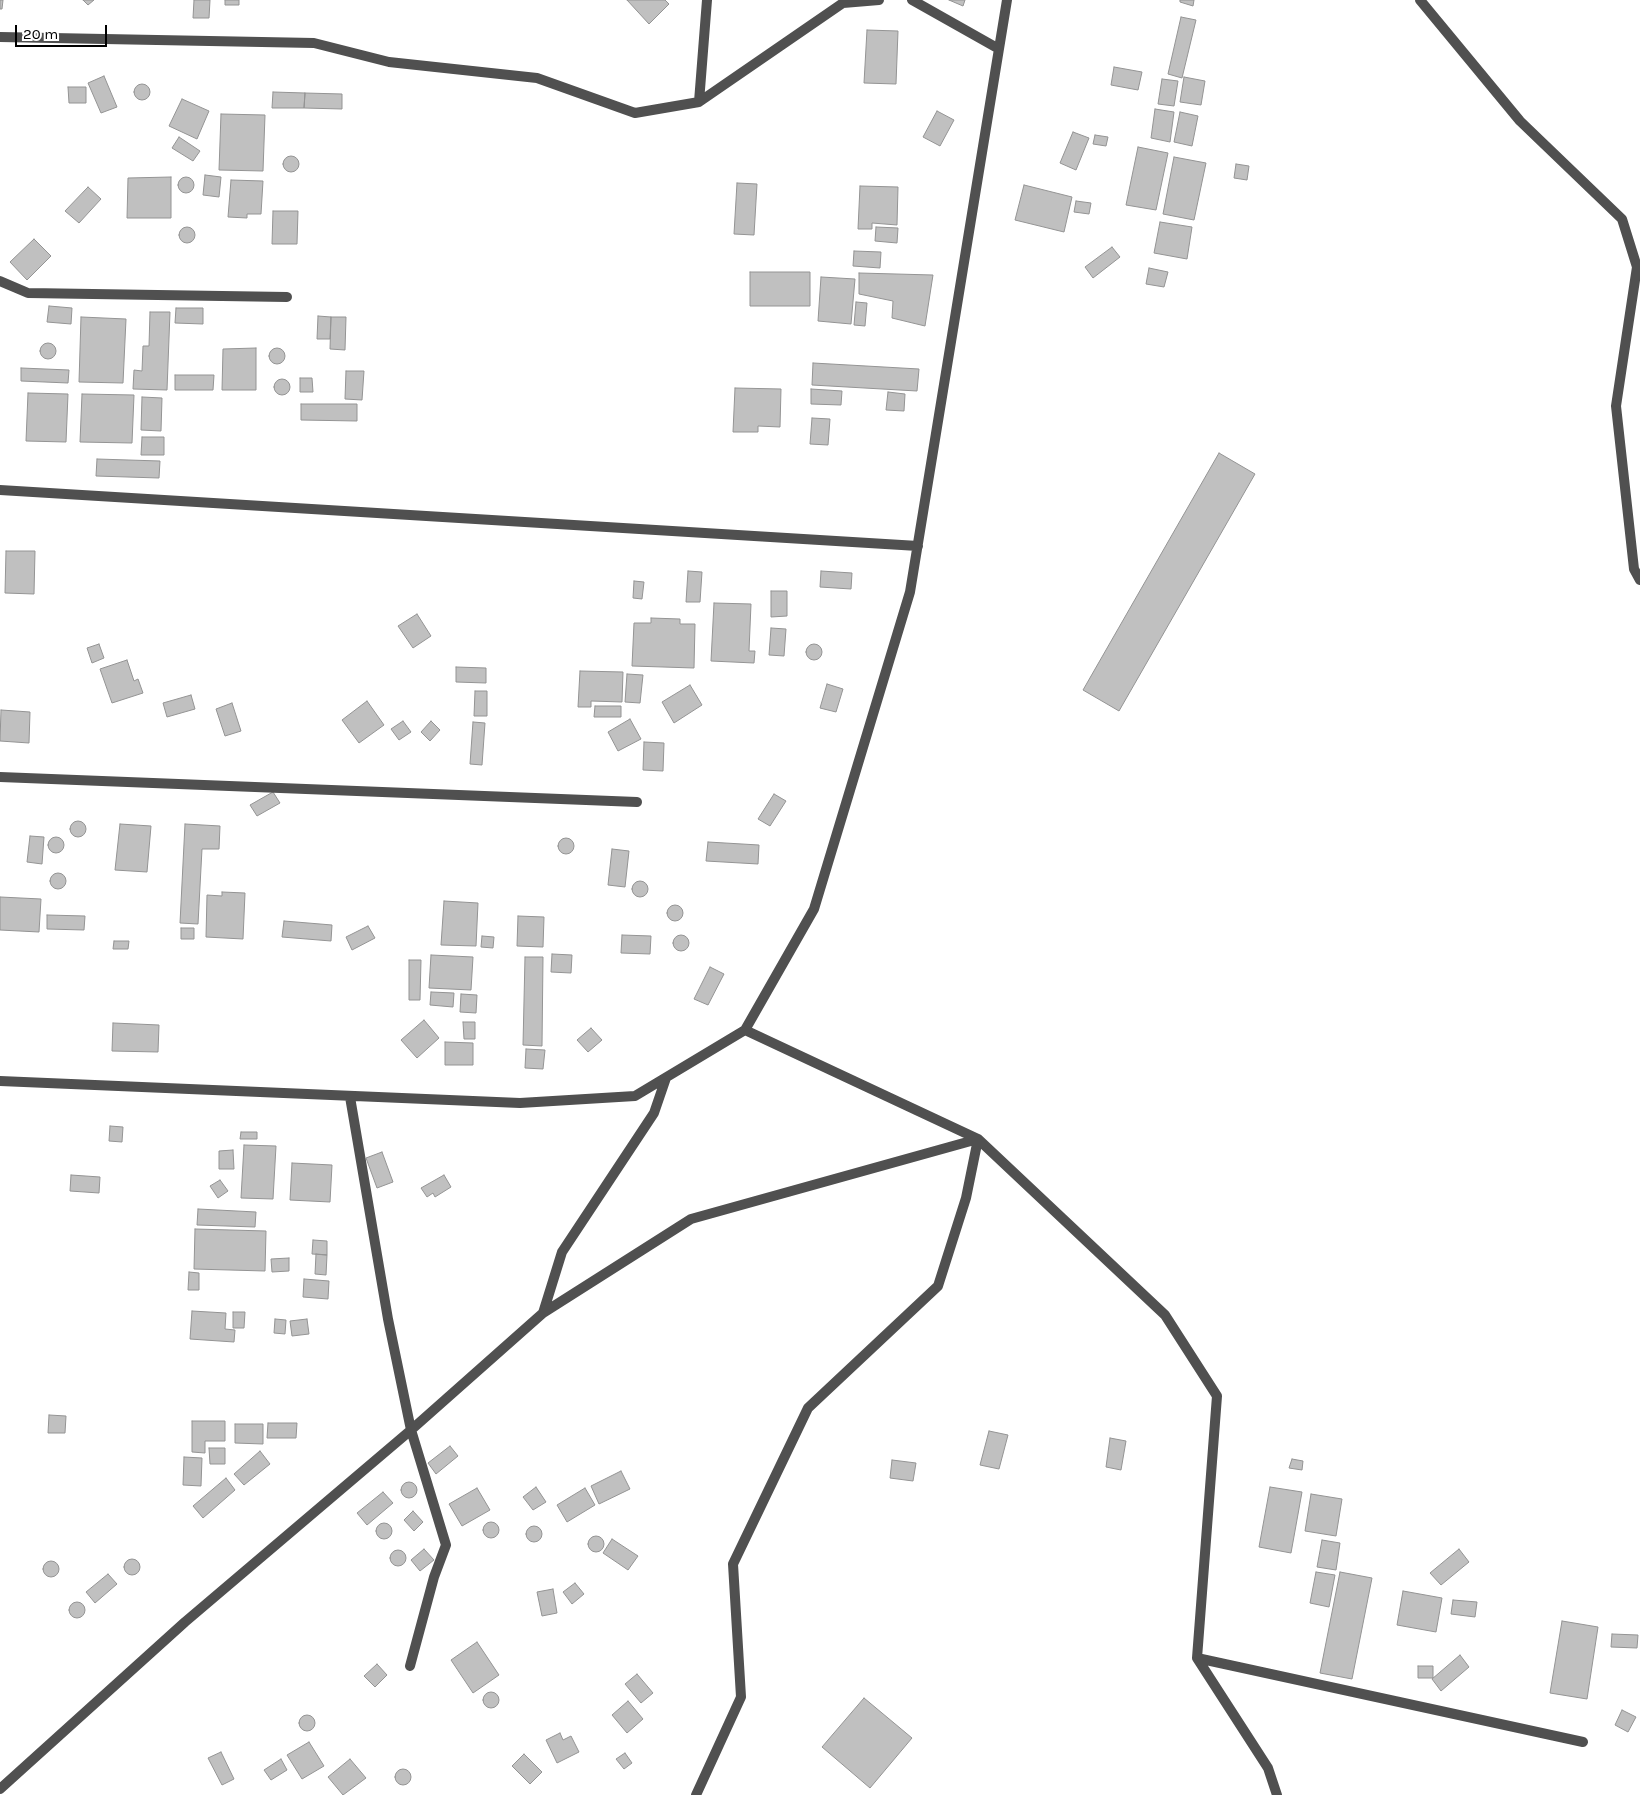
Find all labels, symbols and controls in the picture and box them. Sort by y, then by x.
scale bar [18,15,110,47]
text: 20 m [23,25,58,43]

